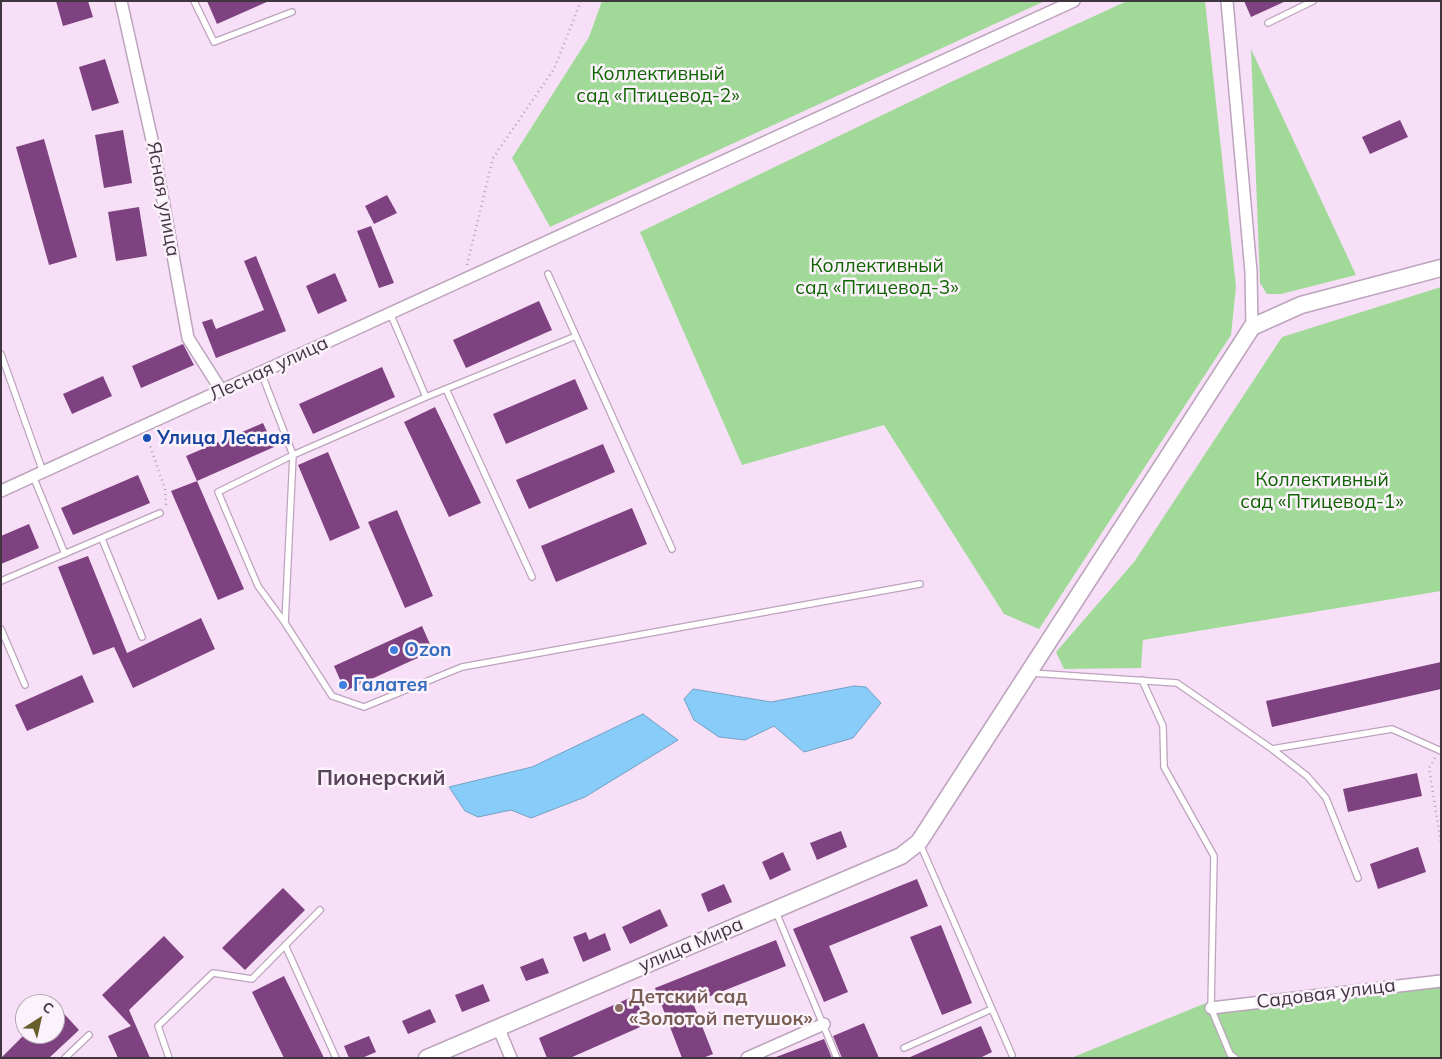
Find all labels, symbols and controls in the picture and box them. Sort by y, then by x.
park label: Коллективный сад «Птицевод-2» [576,63,740,107]
street label: Ясная улица [142,140,184,258]
park label: Коллективный сад «Птицевод-3» [795,255,959,299]
street label: Лесная улица [206,332,332,406]
place label: Улица Лесная [157,427,291,449]
marker: Улица Лесная [141,432,153,444]
park label: Коллективный сад «Птицевод-1» [1240,469,1404,513]
place label: Ozon [404,639,451,661]
marker: Ozon [388,644,400,656]
place label: Галатея [353,674,428,696]
marker: Галатея [337,679,349,691]
district label: Пионерский [317,766,445,792]
street label: улица Мира [635,913,747,977]
street label: Садовая улица [1255,974,1397,1014]
place label: Детский сад «Золотой петушок» [629,986,813,1030]
north arrow [15,994,65,1044]
text: С [39,997,57,1018]
marker: Детский сад «Золотой петушок» [613,1002,625,1014]

